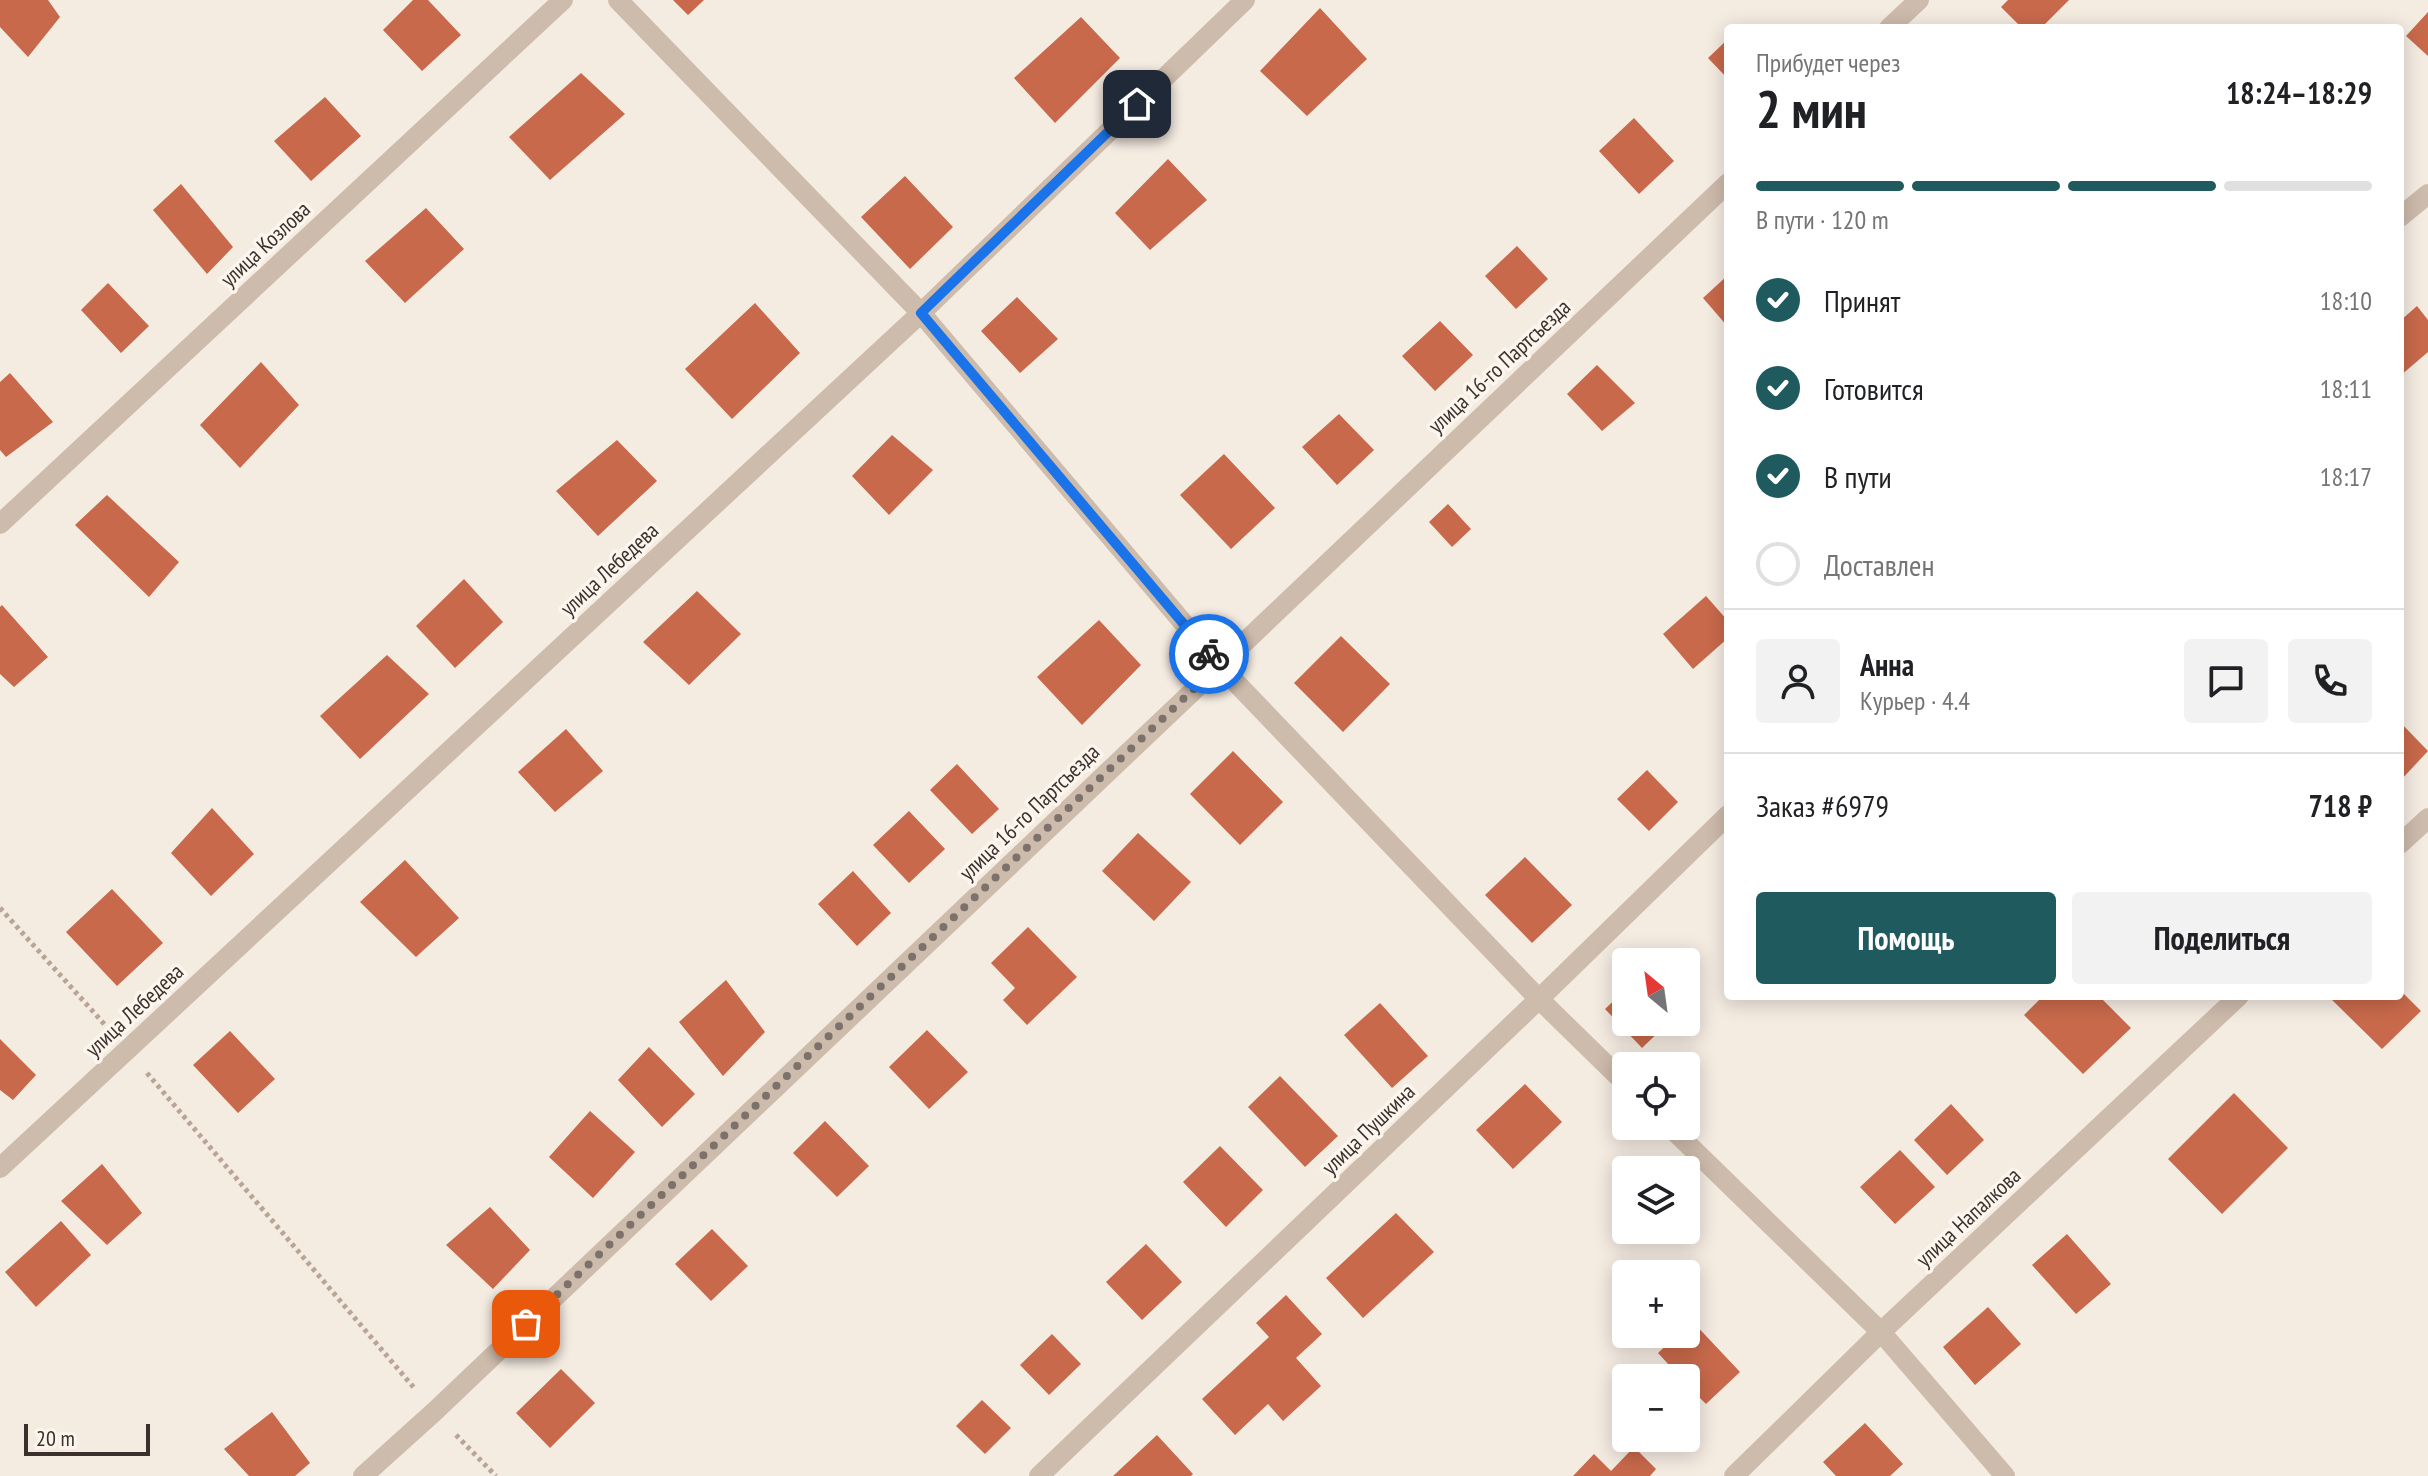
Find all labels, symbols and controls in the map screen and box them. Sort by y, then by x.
text: Прибудет через [1756,46,1900,79]
pin [1103,70,1171,138]
text: 18:24–18:29 [2226,73,2372,112]
text: 2 мин [1756,75,1867,142]
icon: home [1115,82,1159,126]
street label: улица Козлова [214,195,316,293]
text: В пути · 120 m [1756,203,1889,236]
icon: check [1756,278,1800,322]
text: Принят [1824,281,1900,320]
text: 18:10 [2320,284,2372,317]
street label: улица 16-го Партсъезда [1422,293,1576,439]
icon: check [1756,366,1800,410]
text: Готовится [1824,369,1924,408]
text: 18:11 [2320,372,2372,405]
icon: check [1756,454,1800,498]
text: В пути [1824,457,1892,496]
text: 18:17 [2320,460,2372,493]
street label: улица Лебедева [554,516,664,622]
text: Доставлен [1824,545,1934,584]
courier [1169,614,1249,694]
icon: bike [1187,632,1231,676]
button: person [1756,639,1840,723]
button: chat [2184,639,2268,723]
button: phone [2288,639,2372,723]
text: Анна [1860,645,1914,684]
text: Курьер · 4.4 [1860,684,1970,717]
street label: улица 16-го Партсъезда [953,738,1105,886]
text: Заказ #6979 [1756,786,1889,825]
text: 718 ₽ [2308,786,2372,825]
button: Помощь [1756,892,2056,984]
button: Поделиться [2072,892,2372,984]
north arrow [1612,948,1700,1036]
map controls [1612,948,1700,1452]
street label: улица Лебедева [79,957,189,1063]
button: locate [1612,1052,1700,1140]
street label: улица Пушкина [1315,1078,1421,1180]
button: layers [1612,1156,1700,1244]
street label: улица Напалкова [1910,1161,2026,1273]
button: + [1612,1260,1700,1348]
pin [492,1290,560,1358]
icon: bag [504,1302,548,1346]
button: − [1612,1364,1700,1452]
scale bar [24,1420,150,1456]
text: 20 m [36,1424,75,1452]

